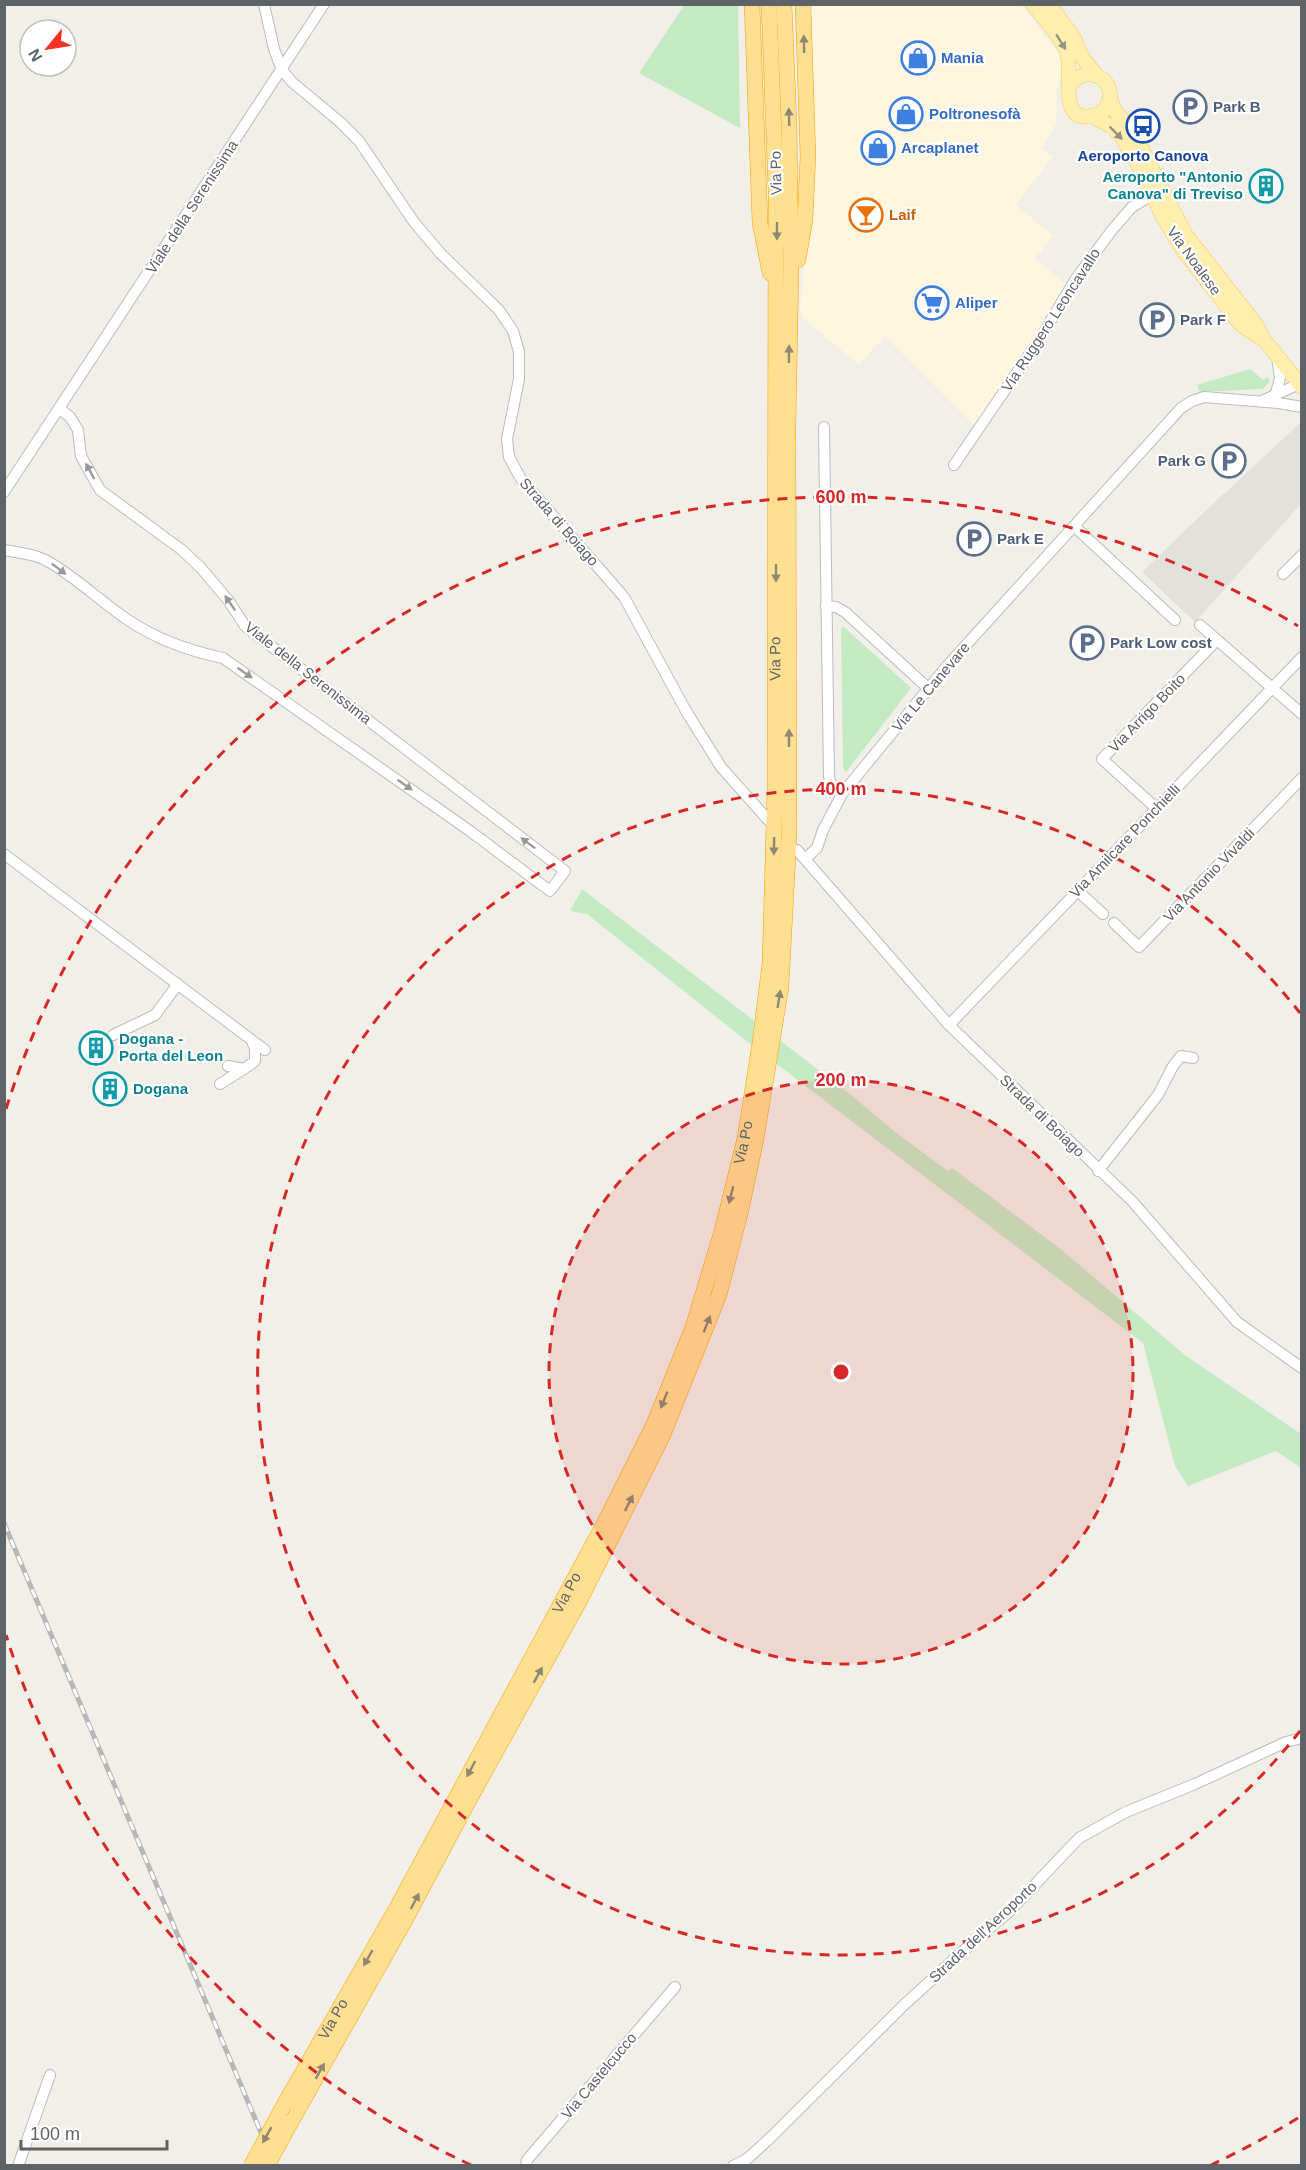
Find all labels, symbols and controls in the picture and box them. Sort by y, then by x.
north arrow [18,18,78,78]
one-way arrow [799,34,808,53]
one-way arrow [1055,34,1066,50]
shop icon: Mania [900,40,936,76]
text: N [25,46,46,65]
place label: Mania [941,49,984,66]
parking icon: Park B [1172,89,1208,125]
shop icon: Poltronesofà [888,96,924,132]
place label: Park B [1213,98,1261,115]
place label: Poltronesofà [929,105,1021,122]
one-way arrow [784,107,794,126]
bus stop icon: Aeroporto Canova [1125,108,1161,144]
one-way arrow [1109,125,1123,139]
shop icon: Arcaplanet [860,130,896,166]
street label: Viale della Serenissima [142,136,241,277]
place label: Arcaplanet [901,139,979,156]
place label: Aeroporto Canova [1078,147,1209,164]
street label: Via Po [767,151,784,195]
place label: Aeroporto "Antonio Canova" di Treviso [1103,168,1243,202]
building icon: Aeroporto "Antonio Canova" di Treviso [1248,168,1284,204]
bar icon: Laif [848,197,884,233]
place label: Laif [889,206,917,223]
one-way arrow [772,221,781,240]
street label: Via Noalese [1164,223,1225,298]
street label: Via Ruggero Leoncavallo [998,245,1103,395]
supermarket icon: Aliper [914,285,950,321]
place label: Aliper [955,294,998,311]
parking icon: Park F [1139,302,1175,338]
place label: Park F [1180,311,1226,328]
one-way arrow [785,344,794,363]
parking icon: Park G [1211,443,1247,479]
place label: Park G [1158,452,1206,469]
one-way arrow [85,462,95,479]
street label: Strada di Boiago [517,474,602,569]
text: 600 m [815,487,867,507]
parking icon: Park E [956,521,992,557]
place label: Park E [997,530,1044,547]
one-way arrow [50,563,66,575]
one-way arrow [771,563,781,582]
one-way arrow [224,596,236,612]
street label: Viale della Serenissima [242,618,375,728]
parking icon: Park Low cost [1069,625,1105,661]
place label: Park Low cost [1110,634,1212,651]
street label: Via Po [766,637,783,681]
street label: Via Le Canevare [888,639,973,735]
one-way arrow [237,667,253,678]
street label: Via Arrigo Boito [1105,670,1189,756]
one-way arrow [784,728,794,747]
one-way arrow [396,779,412,791]
text: 400 m [815,779,867,799]
street label: Via Amilcare Ponchielli [1066,780,1183,901]
street label: Via Antonio Vivaldi [1160,824,1258,925]
one-way arrow [521,837,536,849]
one-way arrow [769,837,779,856]
one-way arrow [775,989,784,1008]
building icon: Dogana - Porta del Leon [78,1030,114,1066]
place label: Dogana - Porta del Leon [119,1030,223,1064]
text: 200 m [815,1070,867,1090]
building icon: Dogana [92,1071,128,1107]
street label: Strada di Boiago [997,1071,1088,1160]
place label: Dogana [133,1080,189,1097]
street label: Via Po [730,1120,756,1166]
one-way arrow [725,1186,735,1204]
one-way arrow [702,1315,712,1333]
centre of rings [831,1362,851,1382]
one-way arrow [658,1391,668,1409]
one-way arrow [625,1494,634,1511]
street label: Via Po [548,1569,584,1616]
one-way arrow [533,1666,543,1683]
one-way arrow [466,1760,476,1777]
street label: Strada dell'Aeroporto [926,1878,1040,1986]
one-way arrow [410,1893,420,1910]
one-way arrow [362,1950,373,1966]
street label: Via Po [314,1996,351,2042]
street label: Via Castelcucco [558,2029,640,2122]
one-way arrow [315,2062,325,2079]
scale bar [21,2113,166,2151]
text: 100 m [30,2124,80,2144]
one-way arrow [262,2127,272,2144]

